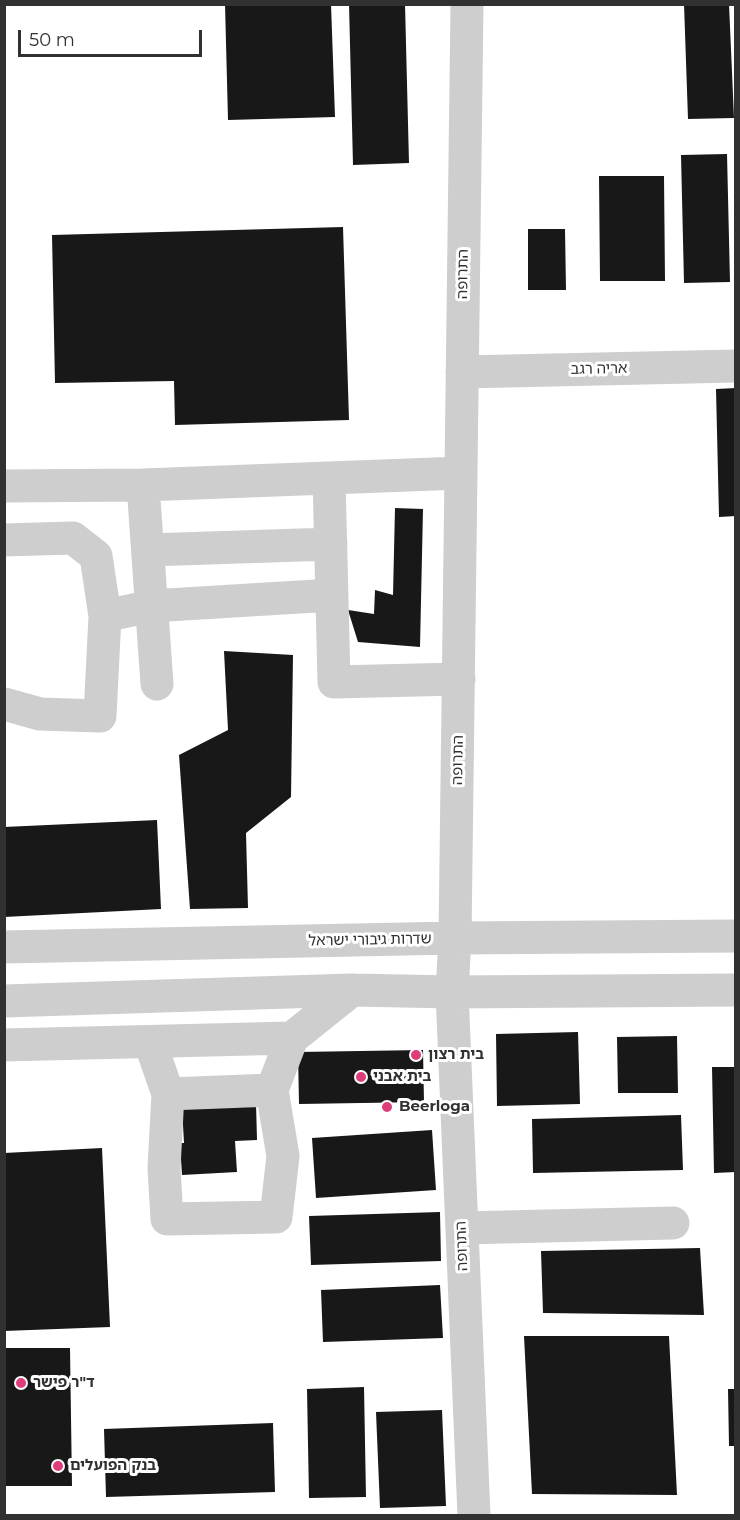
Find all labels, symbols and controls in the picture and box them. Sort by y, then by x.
scale bar [21,18,206,56]
text: 50 m [29,29,75,51]
street label: התרופה [454,249,472,299]
street label: אריה רגב [570,360,628,378]
street label: התרופה [449,735,467,785]
street label: שדרות גיבורי ישראל [308,930,432,950]
place label: בית רצון [428,1046,484,1064]
marker: בית רצון [409,1048,423,1062]
place label: בית אבני [373,1068,431,1086]
marker: בית אבני [354,1070,368,1084]
place label: Beerloga [399,1098,470,1116]
marker: Beerloga [380,1100,394,1114]
street label: התרופה [452,1221,472,1271]
place label: ד"ר פישר [33,1374,95,1392]
marker: ד"ר פישר [14,1376,28,1390]
place label: בנק הפועלים [70,1457,156,1475]
marker: בנק הפועלים [51,1459,65,1473]

